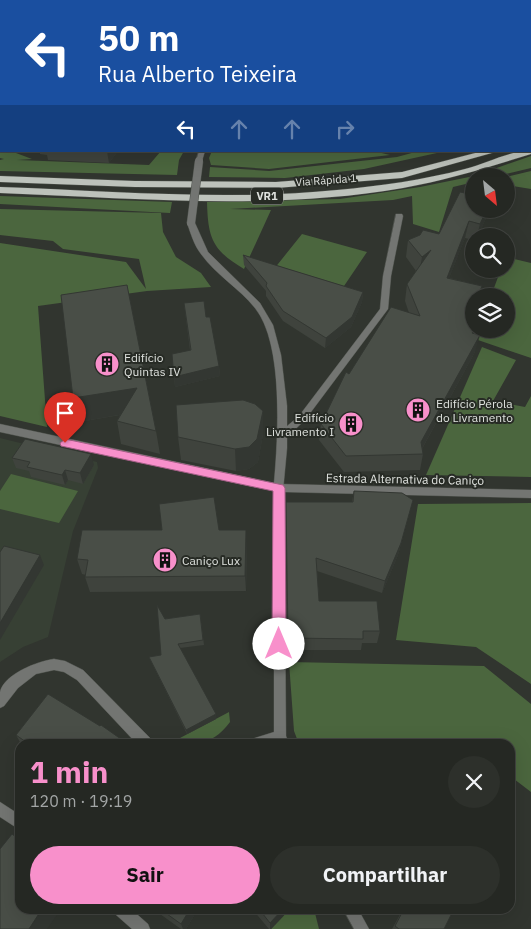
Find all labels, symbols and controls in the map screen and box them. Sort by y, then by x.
text: 50 m [98,15,180,61]
icon: left [15,20,80,85]
text: Rua Alberto Teixeira [98,59,297,88]
icon: left [172,115,200,143]
icon: ahead [225,115,253,143]
icon: ahead [278,115,306,143]
icon: right [331,115,359,143]
north arrow [465,168,515,218]
map controls [465,168,515,338]
street label: Via Rápida 1 [295,171,357,189]
road number: VR1 [251,188,283,205]
button: search [465,228,515,278]
button: layers [465,288,515,338]
place label: Edifício Quintas IV [124,350,181,379]
building icon: Edifício Quintas IV [94,351,120,377]
pin [44,392,86,443]
place label: Edifício Pérola do Livramento [436,396,513,425]
building icon: Edifício Pérola do Livramento [405,397,431,423]
icon: arrive [51,399,79,427]
place label: Edifício Livramento I [266,410,334,439]
building icon: Edifício Livramento I [338,411,364,437]
street label: Estrada Alternativa do Caniço [326,470,485,488]
building icon: Caniço Lux [152,547,178,573]
place label: Caniço Lux [182,553,240,568]
position arrow [252,617,304,669]
text: 1 min [30,752,108,791]
button: close [448,756,500,808]
text: 120 m · 19:19 [30,791,132,811]
button: Sair [30,846,260,904]
button: Compartilhar [270,846,500,904]

